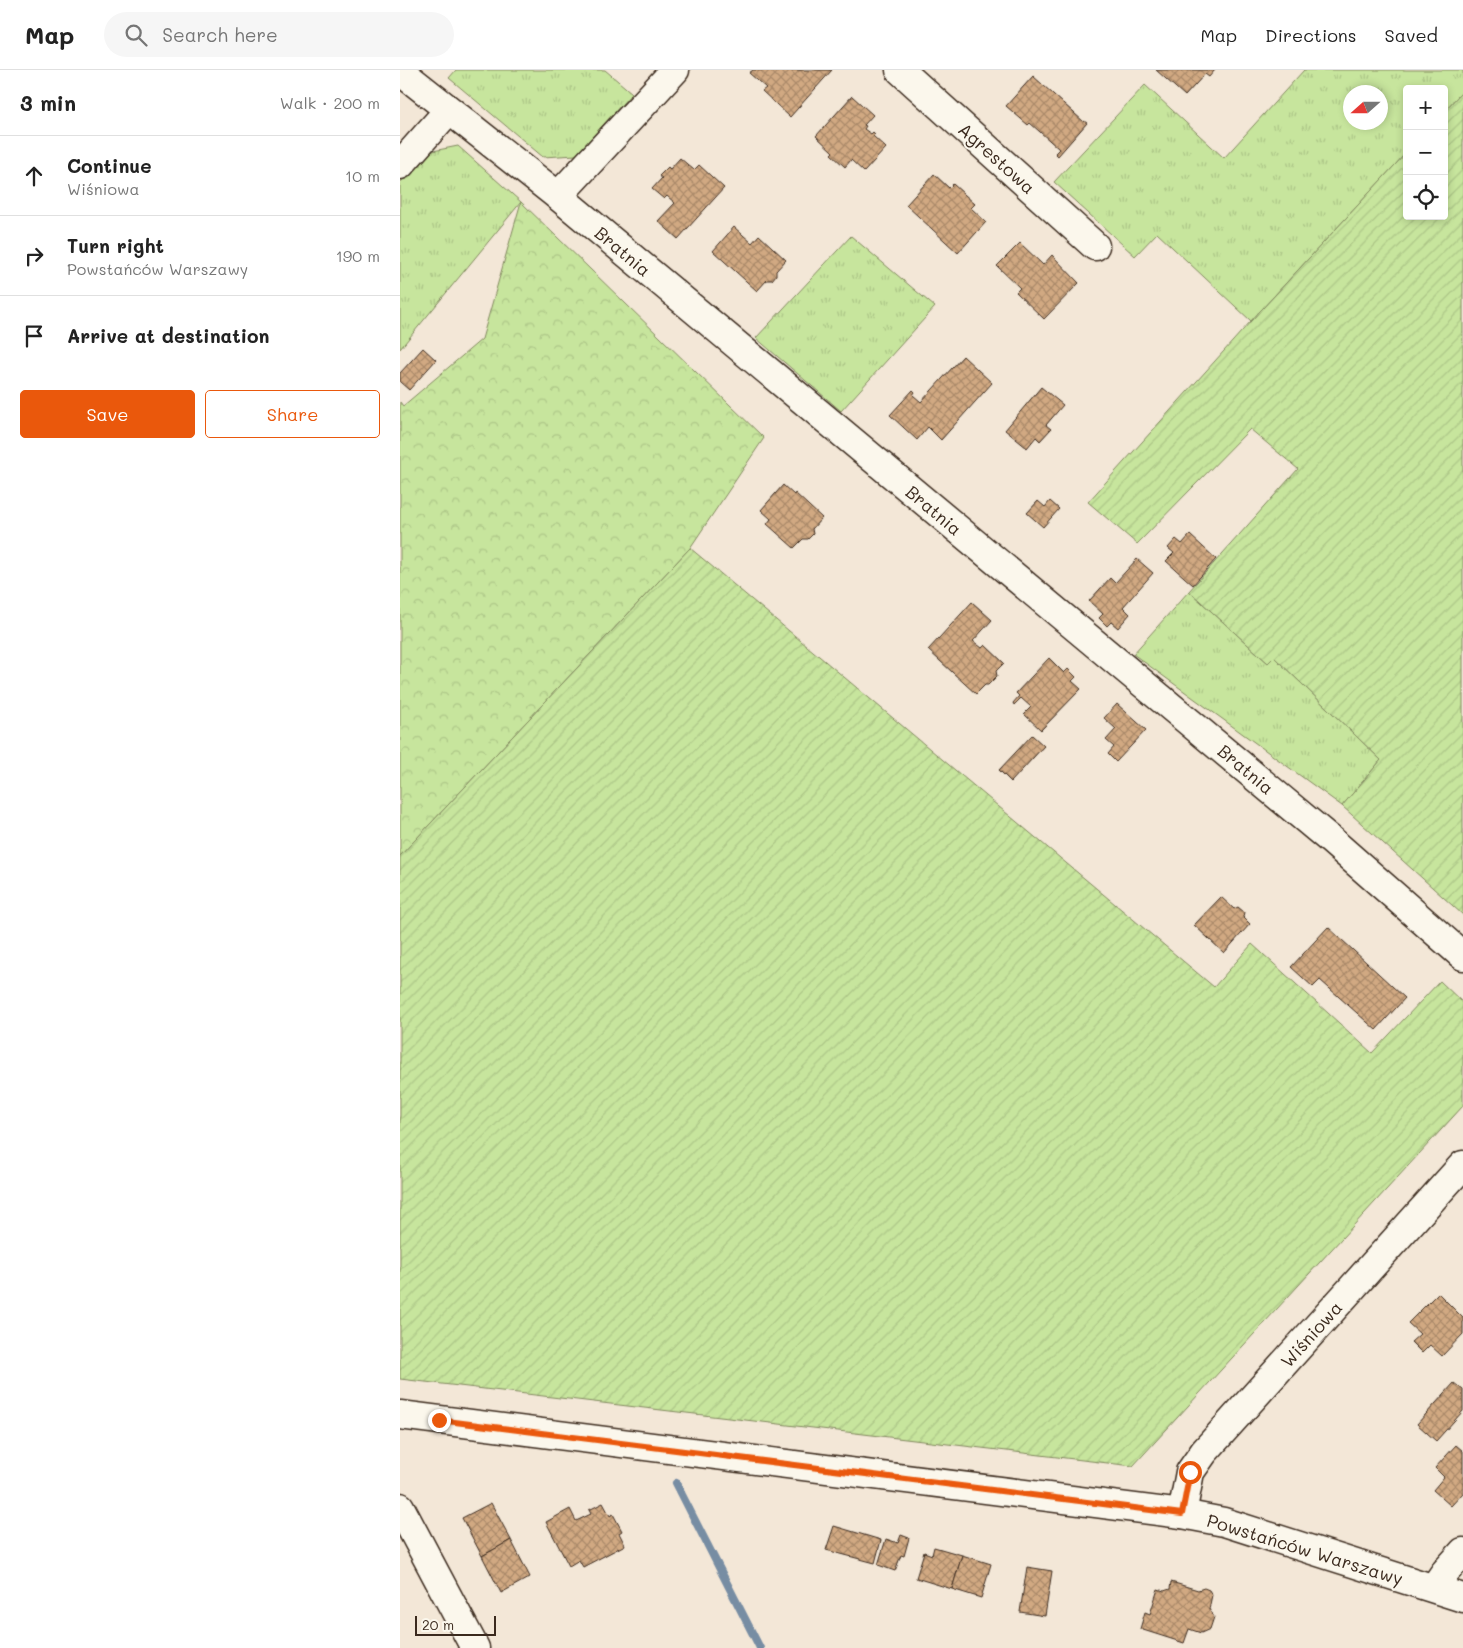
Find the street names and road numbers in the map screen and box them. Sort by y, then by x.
street label: Agrestowa [953,117,1041,199]
street label: Bratnia [590,221,656,281]
street label: Bratnia [901,480,967,540]
street label: Bratnia [1213,739,1279,799]
street label: Wiśniowa [1275,1296,1347,1372]
street label: Powstańców Warszawy [1204,1508,1406,1590]

